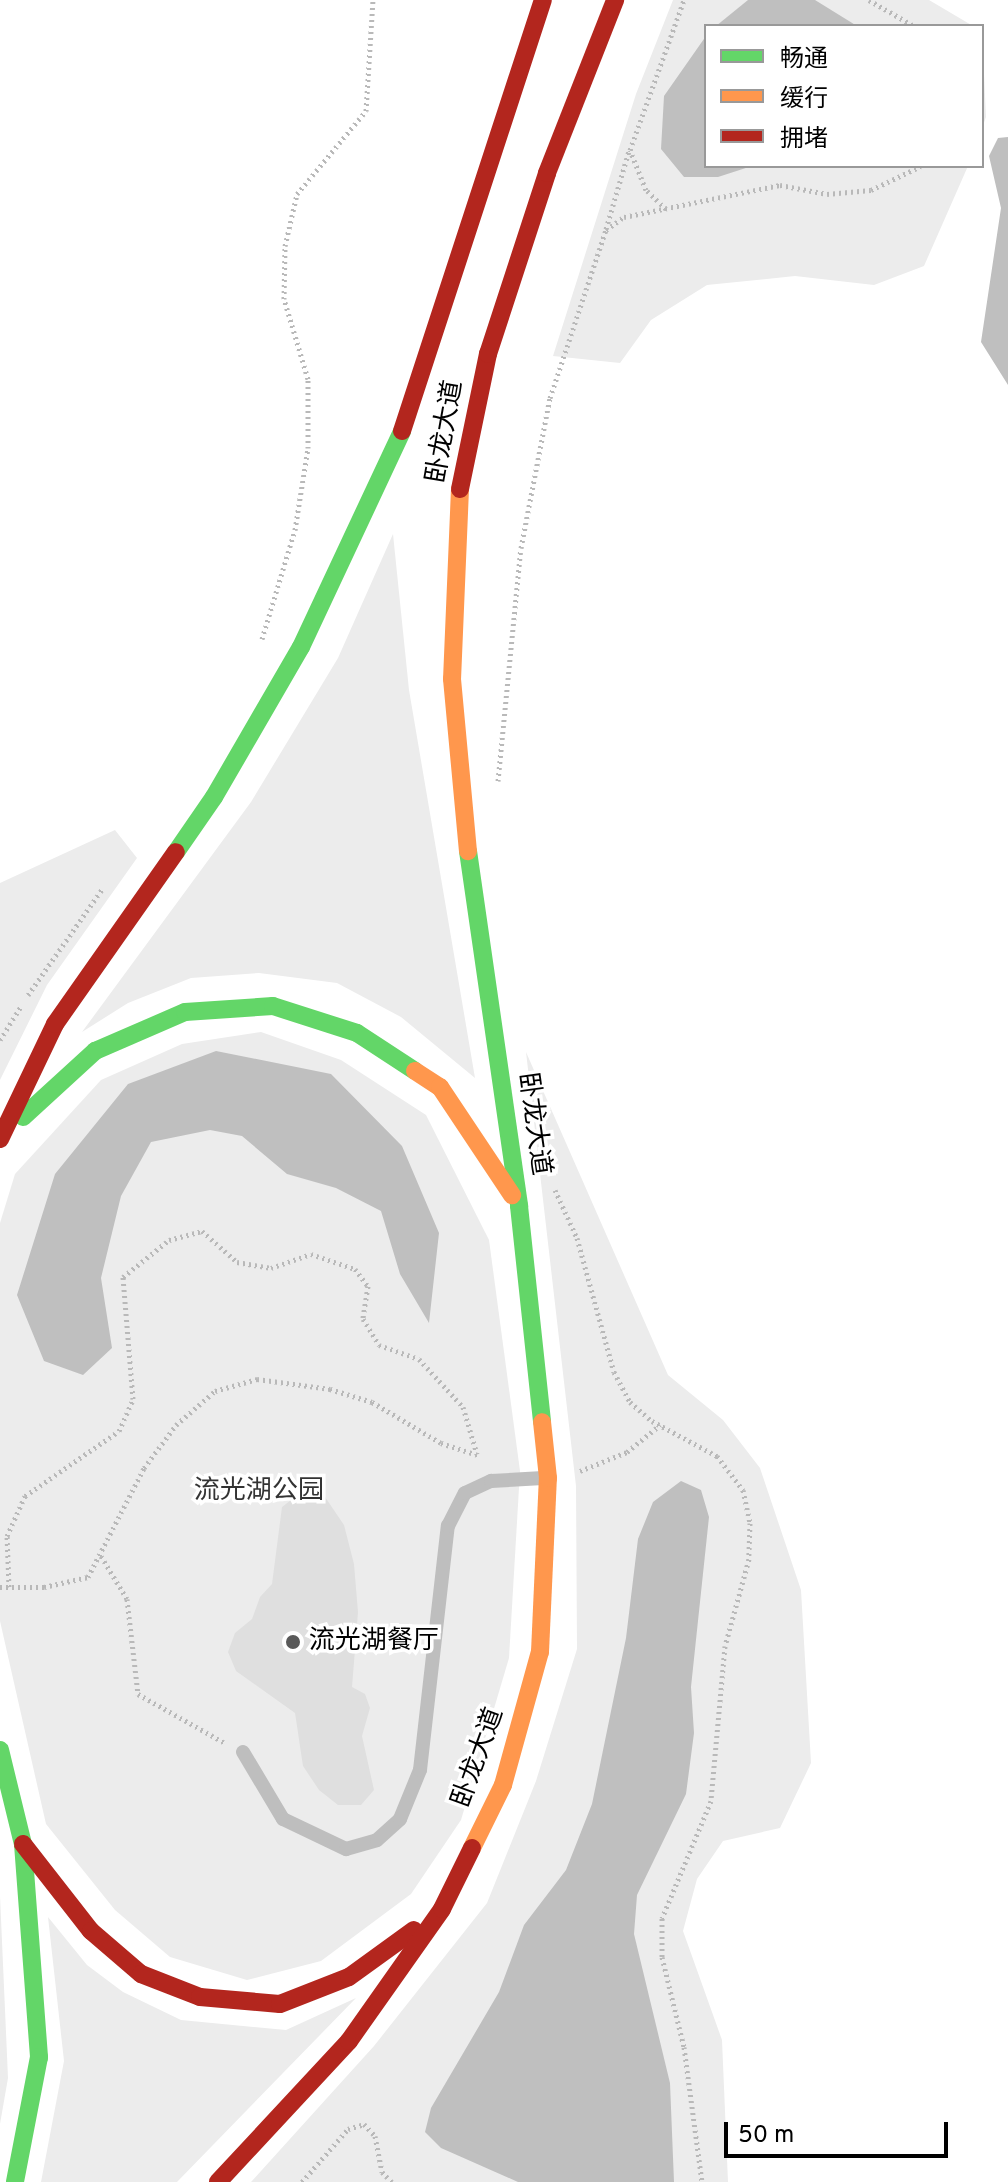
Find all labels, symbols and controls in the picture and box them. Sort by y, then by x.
legend [704,24,984,168]
text: 畅通 [780,45,828,75]
text: 缓行 [780,85,828,115]
text: 拥堵 [780,125,828,155]
street label: 卧龙大道 [422,378,470,486]
street label: 卧龙大道 [510,1070,556,1178]
park label: 流光湖公园 [194,1476,324,1508]
place label: 流光湖餐厅 [309,1626,439,1658]
marker: 流光湖餐厅 [284,1633,302,1651]
street label: 卧龙大道 [447,1704,511,1812]
scale bar [728,2106,952,2156]
text: 50 m [738,2121,794,2151]

